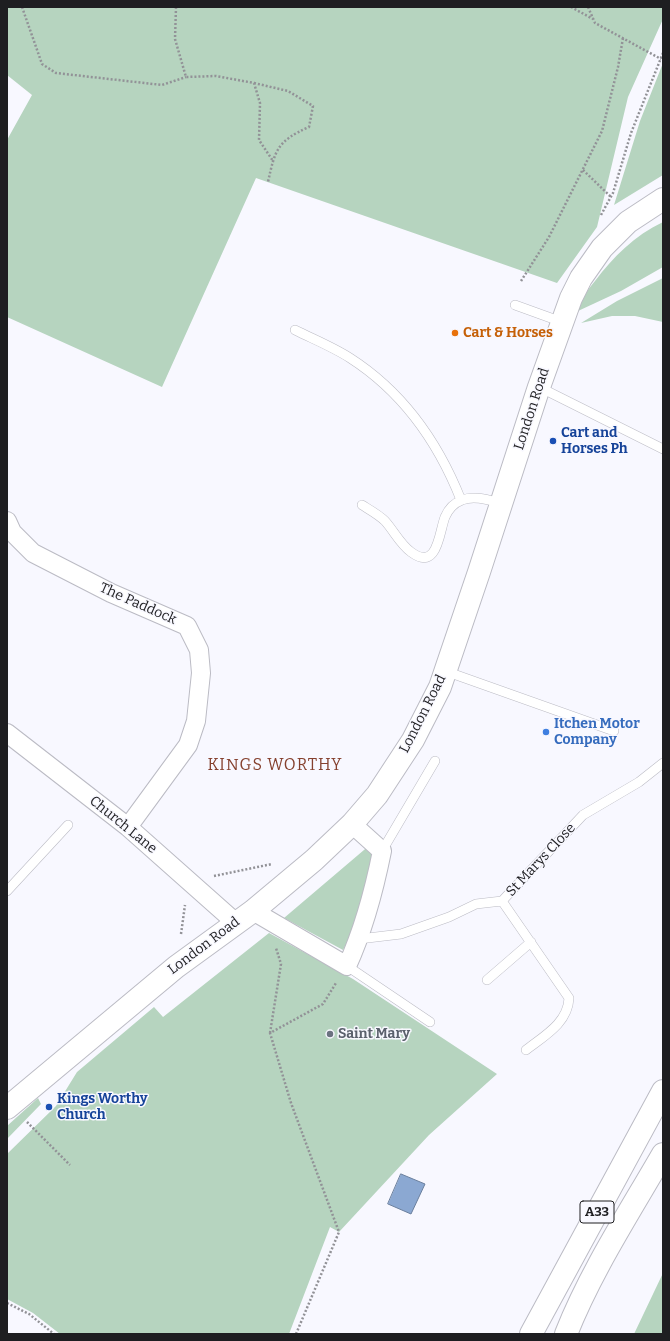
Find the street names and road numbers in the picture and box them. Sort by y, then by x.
street label: London Road [511,366,553,452]
street label: The Paddock [97,580,179,628]
street label: London Road [396,672,450,756]
street label: Church Lane [86,793,160,857]
street label: St Marys Close [503,820,579,900]
street label: London Road [165,914,243,978]
road number: A33 [580,1201,614,1223]

